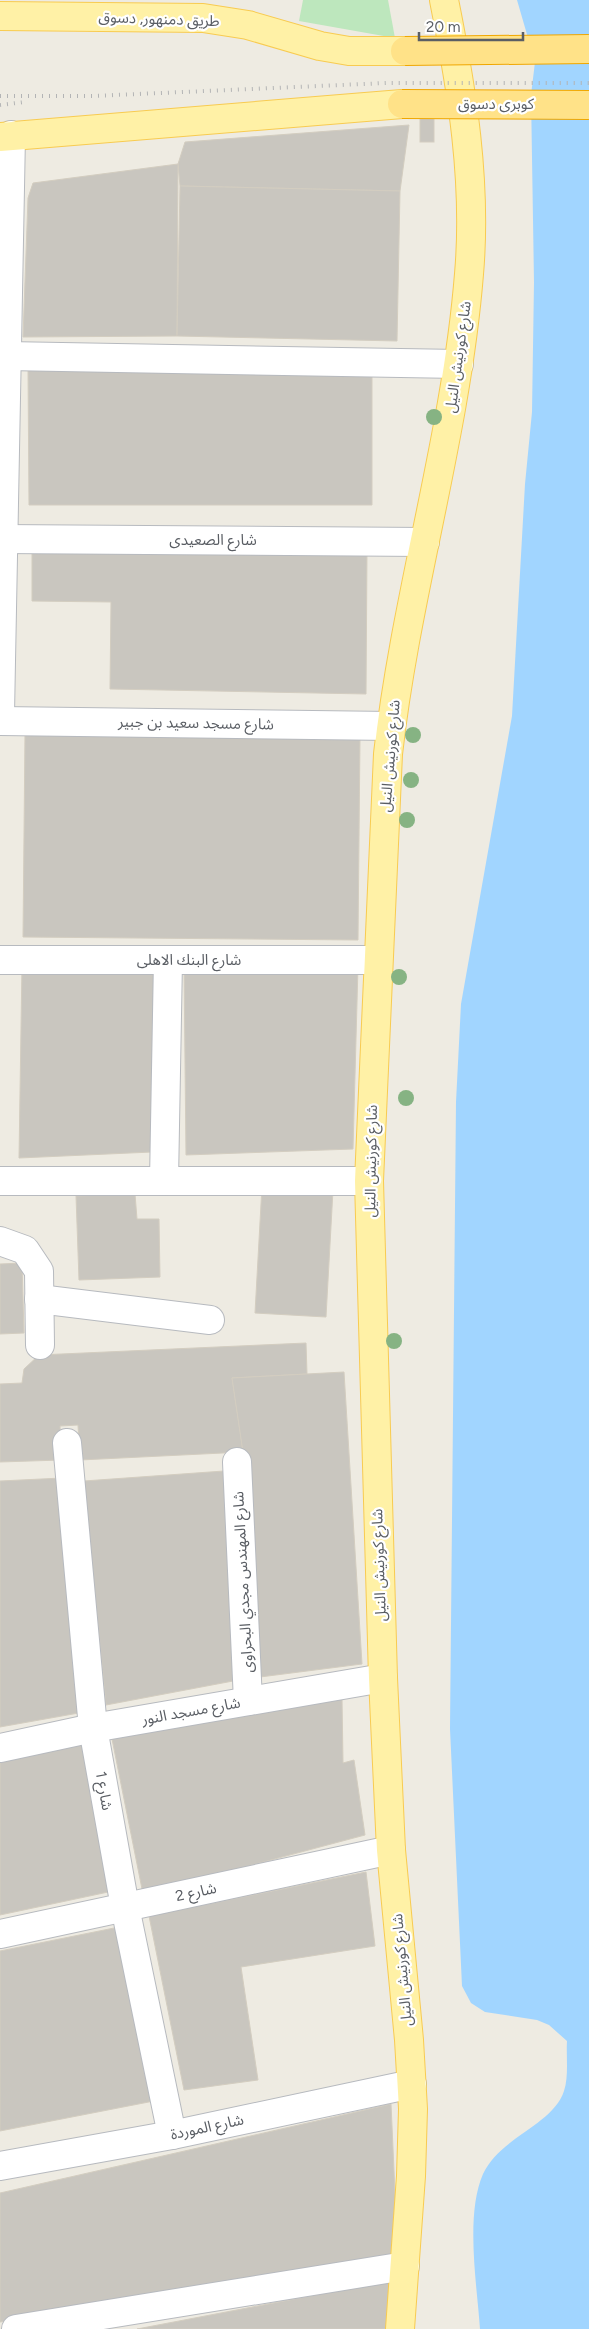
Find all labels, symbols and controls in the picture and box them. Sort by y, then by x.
street label: طريق دمنهور, دسوق [98,8,220,31]
scale bar [419,10,523,42]
text: 20 m [426,18,460,36]
street label: كوبرى دسوق [458,95,535,113]
street label: شارع كورنيش النيل [441,300,478,415]
street label: شارع الصعيدى [169,531,257,552]
street label: شارع كورنيش النيل [376,699,407,813]
street label: شارع مسجد سعيد بن جبير [117,713,274,736]
street label: شارع البنك الاهلى [137,951,242,972]
street label: شارع كورنيش النيل [361,1104,384,1218]
street label: شارع المهندس مجدي البحراوى [229,1490,260,1673]
street label: شارع كورنيش النيل [368,1508,393,1622]
street label: شارع مسجد النور [139,1693,243,1732]
street label: شارع 1 [89,1770,116,1813]
street label: شارع 2 [174,1879,219,1908]
street label: شارع كورنيش النيل [388,1913,419,2027]
street label: شارع الموردة [169,2110,246,2146]

